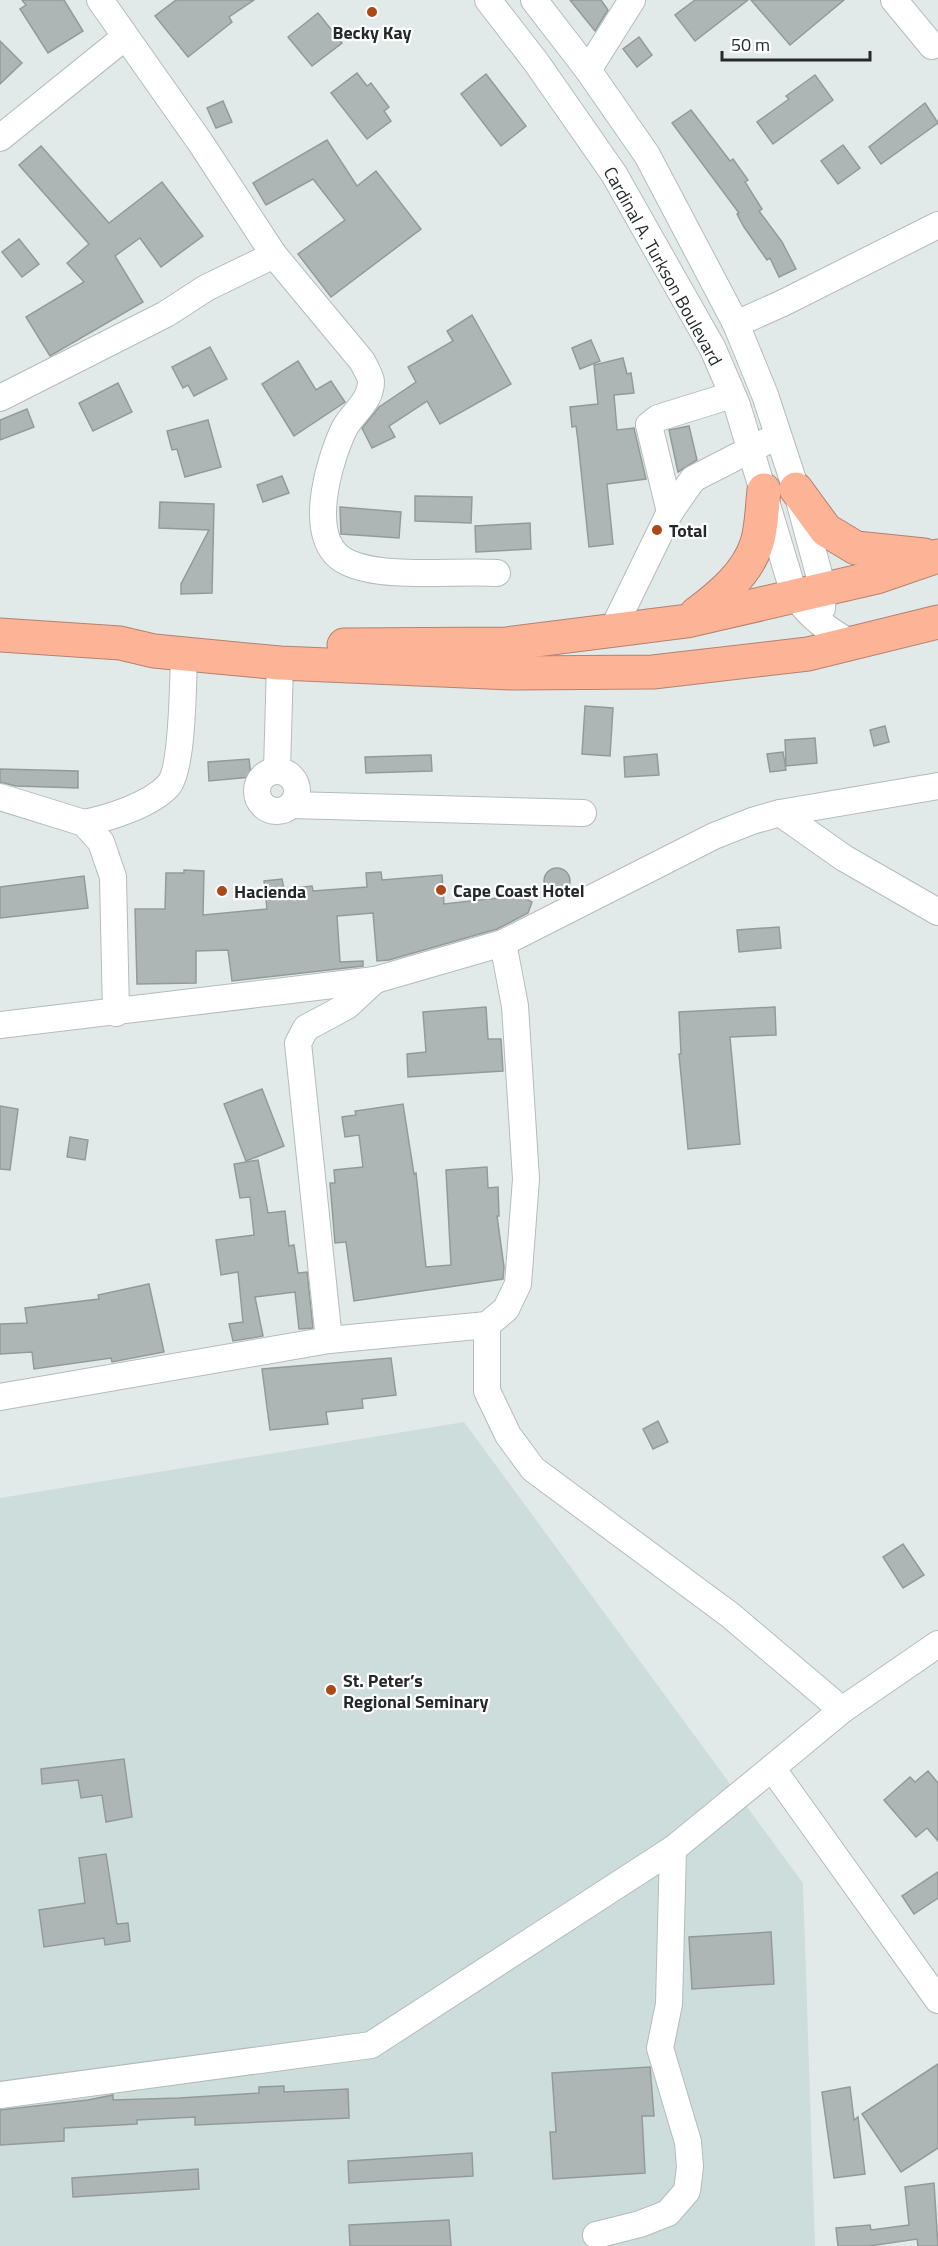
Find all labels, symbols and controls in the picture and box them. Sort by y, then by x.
marker: Becky Kay [365,5,379,19]
place label: Becky Kay [332,19,412,46]
scale bar [722,24,870,62]
text: 50 m [731,31,770,58]
street label: Cardinal A. Turkson Boulevard [597,162,729,370]
place label: Total [669,517,707,544]
marker: Total [650,523,664,537]
place label: Cape Coast Hotel [453,877,585,904]
place label: Hacienda [234,878,306,905]
marker: Cape Coast Hotel [434,883,448,897]
marker: Hacienda [215,884,229,898]
place label: St. Peter’s Regional Seminary [343,1667,489,1715]
marker: St. Peter’s Regional Seminary [324,1683,338,1697]

